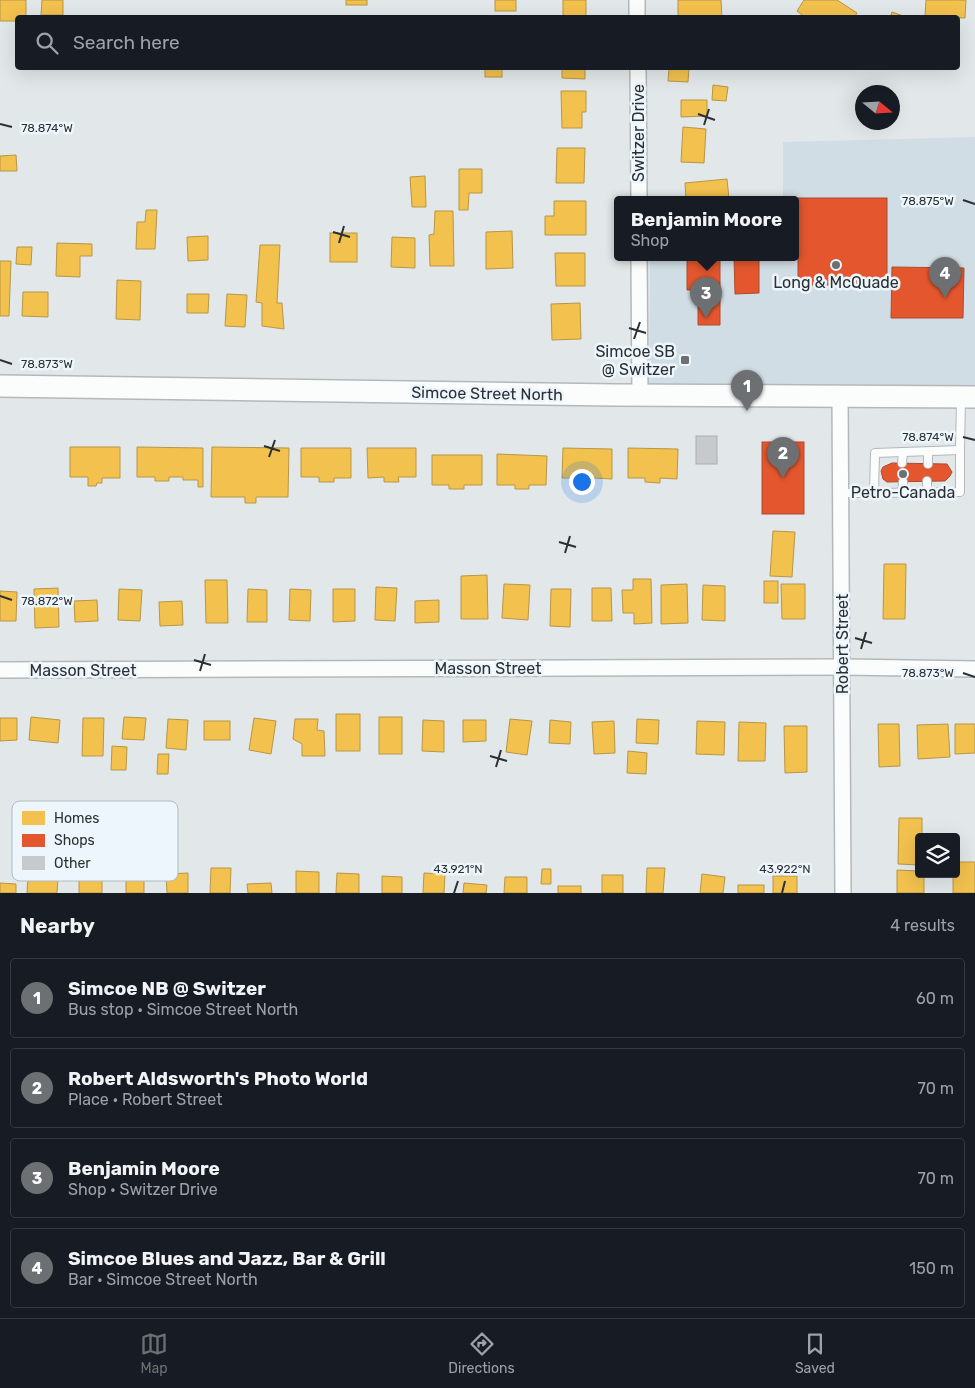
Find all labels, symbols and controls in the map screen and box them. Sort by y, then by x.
search box [15,15,960,70]
icon: search [33,29,61,57]
text: Search here [73,31,180,54]
street label: Switzer Drive [629,84,648,182]
north arrow [855,85,900,130]
text: 78.874°W [21,121,73,135]
text: 78.875°W [902,194,954,208]
popup [614,196,799,261]
text: Benjamin Moore [631,208,782,231]
text: Shop [631,231,669,250]
pin: 4 [929,257,961,298]
marker: Long & McQuade [830,259,842,271]
place label: Long & McQuade [773,273,899,292]
pin: 3 [690,277,722,318]
place label: Simcoe SB @ Switzer [595,342,675,379]
marker: Simcoe SB @ Switzer [679,354,691,366]
text: 78.873°W [21,357,73,371]
pin: 1 [731,370,763,411]
street label: Simcoe Street North [411,383,563,404]
text: 78.874°W [902,430,954,444]
pin: 2 [767,437,799,478]
marker: Petro-Canada [897,468,909,480]
your location [569,469,595,495]
place label: Petro-Canada [851,483,955,502]
text: 78.872°W [21,594,73,608]
street label: Robert Street [833,594,852,694]
street label: Masson Street [435,659,541,678]
street label: Masson Street [30,661,136,680]
text: 78.873°W [902,666,954,680]
legend [12,801,178,881]
text: Homes [54,810,99,827]
text: Shops [54,832,95,849]
map controls [915,833,960,878]
button: layers [915,833,960,878]
text: Other [54,855,91,872]
text: 43.921°N [433,862,483,876]
text: 43.922°N [759,862,811,876]
text: Nearby [20,913,95,938]
text: 4 results [890,916,955,935]
text: Simcoe NB @ Switzer [68,977,266,1000]
text: 1 [33,989,41,1008]
text: 60 m [916,989,954,1008]
text: Bus stop · Simcoe Street North [68,1000,298,1019]
text: Robert Aldsworth's Photo World [68,1067,368,1090]
text: 2 [32,1079,42,1098]
text: 70 m [917,1079,954,1098]
text: Place · Robert Street [68,1090,222,1109]
text: Benjamin Moore [68,1157,220,1180]
text: 3 [32,1169,42,1188]
text: 70 m [917,1169,954,1188]
text: Shop · Switzer Drive [68,1180,218,1199]
text: Simcoe Blues and Jazz, Bar & Grill [68,1247,386,1270]
text: 4 [32,1259,42,1278]
text: 150 m [909,1259,954,1278]
text: Bar · Simcoe Street North [68,1270,258,1289]
tab: Map [140,1330,168,1377]
tab: Directions [448,1330,515,1377]
tab: Saved [795,1330,835,1377]

